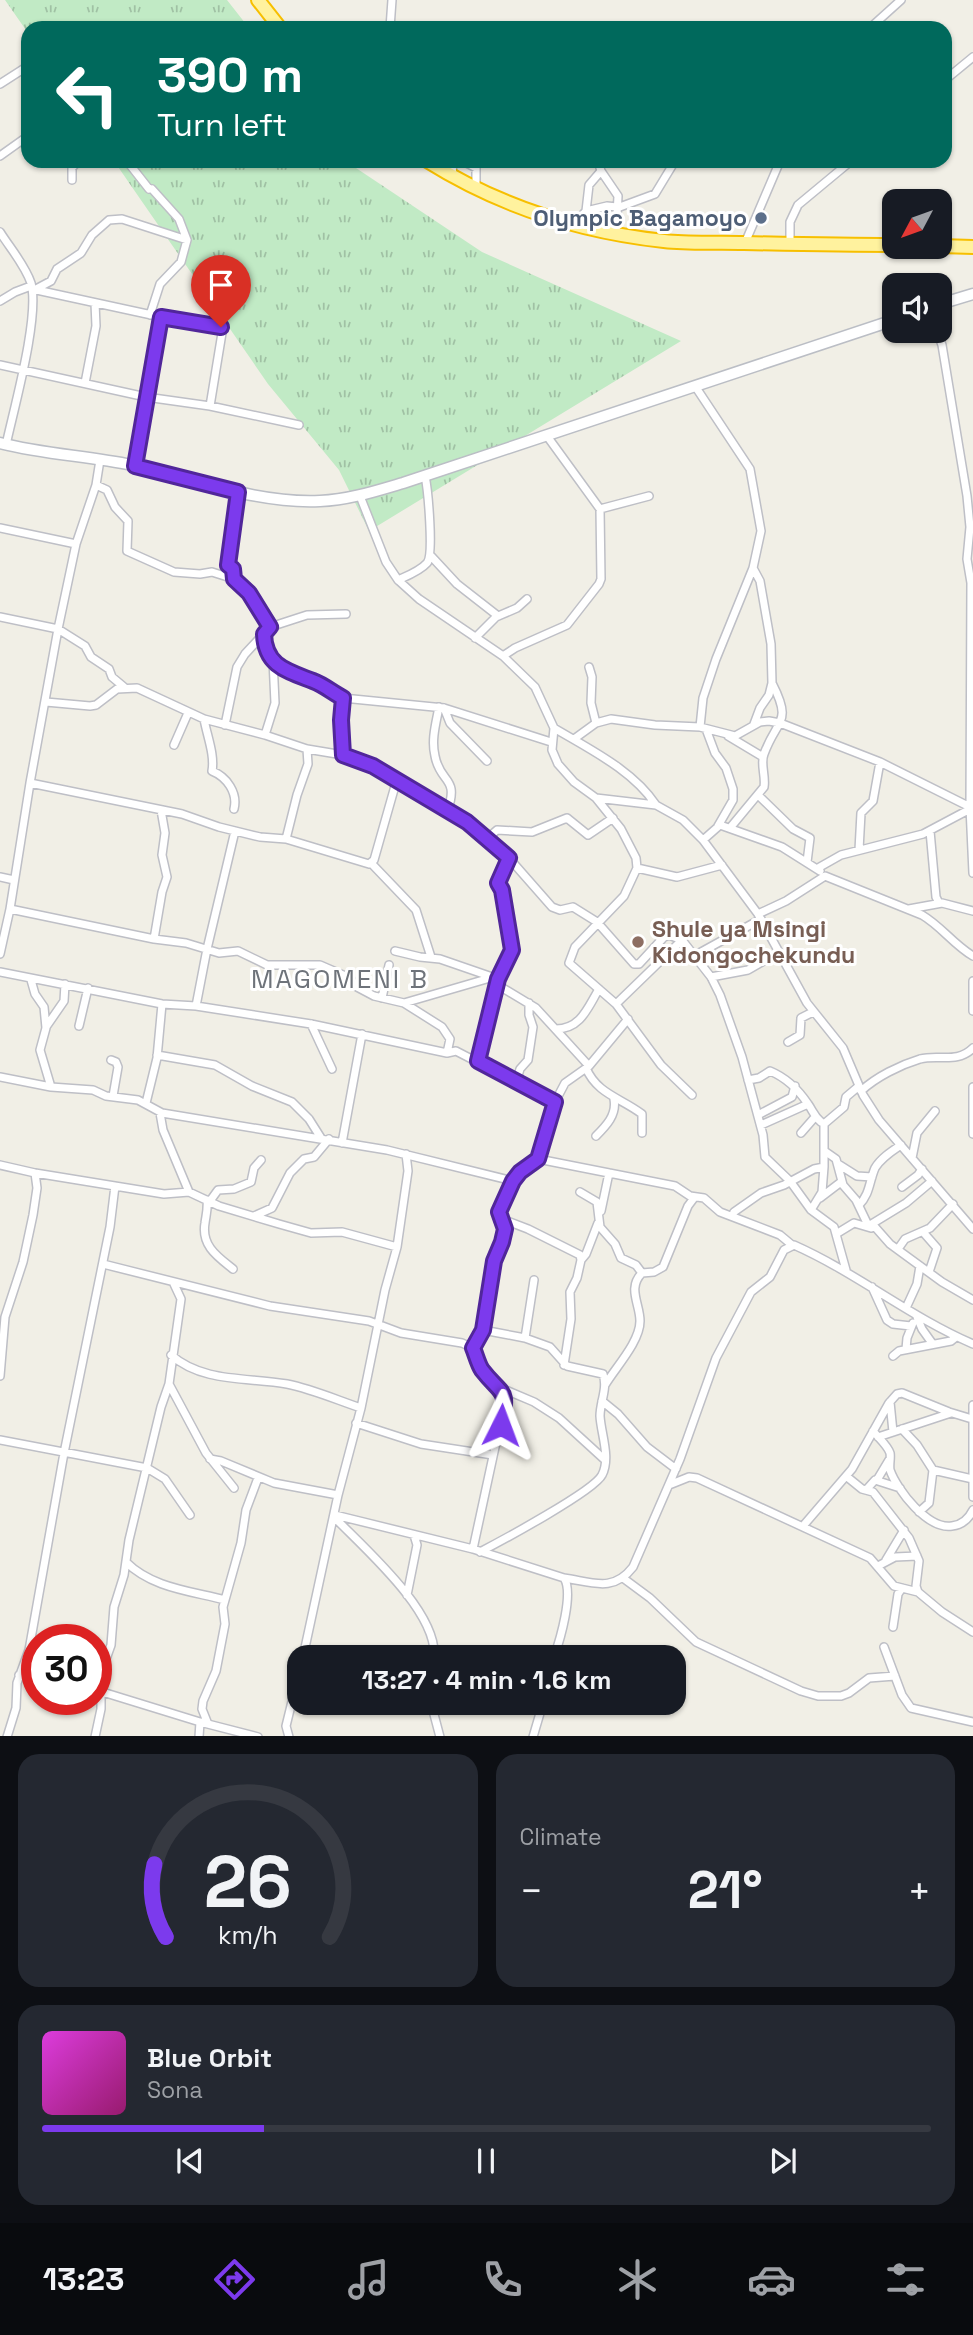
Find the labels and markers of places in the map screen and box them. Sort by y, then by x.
place label: Olympic Bagamoyo [533,203,747,233]
marker: Olympic Bagamoyo [753,210,769,226]
pin [191,255,251,327]
place label: Shule ya Msingi Kidongochekundu [652,914,855,970]
marker: Shule ya Msingi Kidongochekundu [630,934,646,950]

